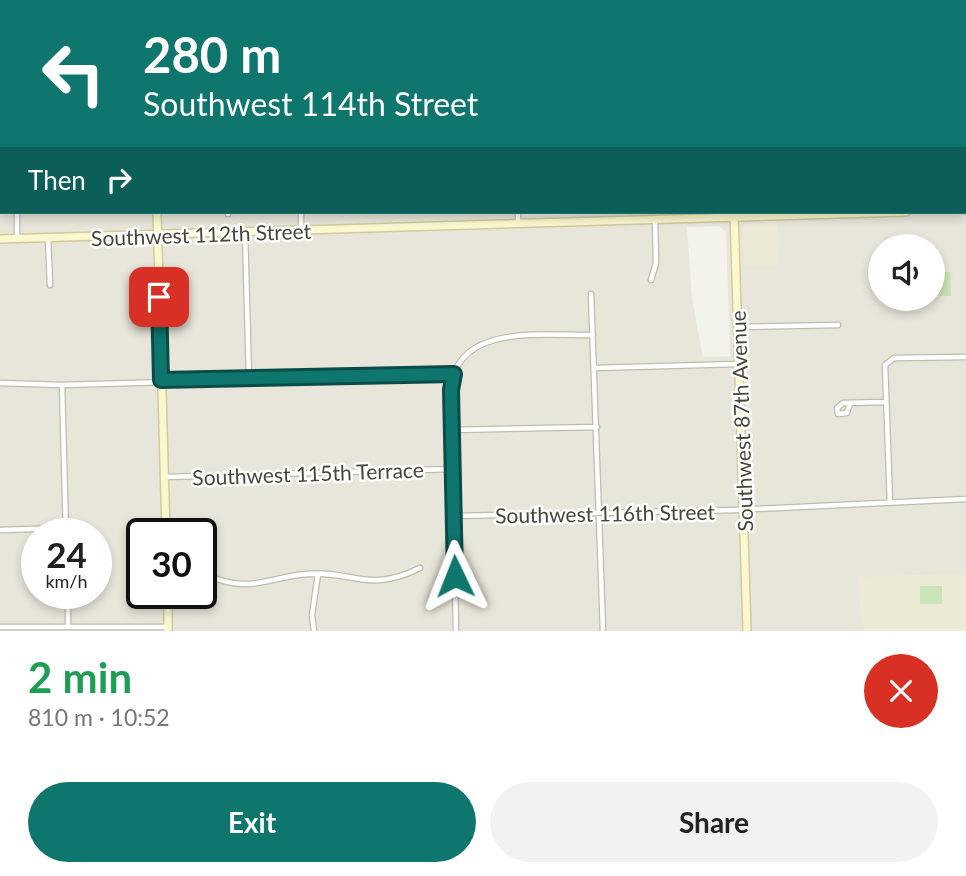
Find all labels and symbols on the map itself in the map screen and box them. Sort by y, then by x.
street label: Southwest 112th Street [91,218,312,250]
pin [129,267,189,327]
street label: Southwest 87th Avenue [725,310,757,532]
street label: Southwest 115th Terrace [192,456,424,490]
street label: Southwest 116th Street [495,499,716,527]
speed limit sign: 30 [126,518,217,609]
position arrow [418,539,492,613]

